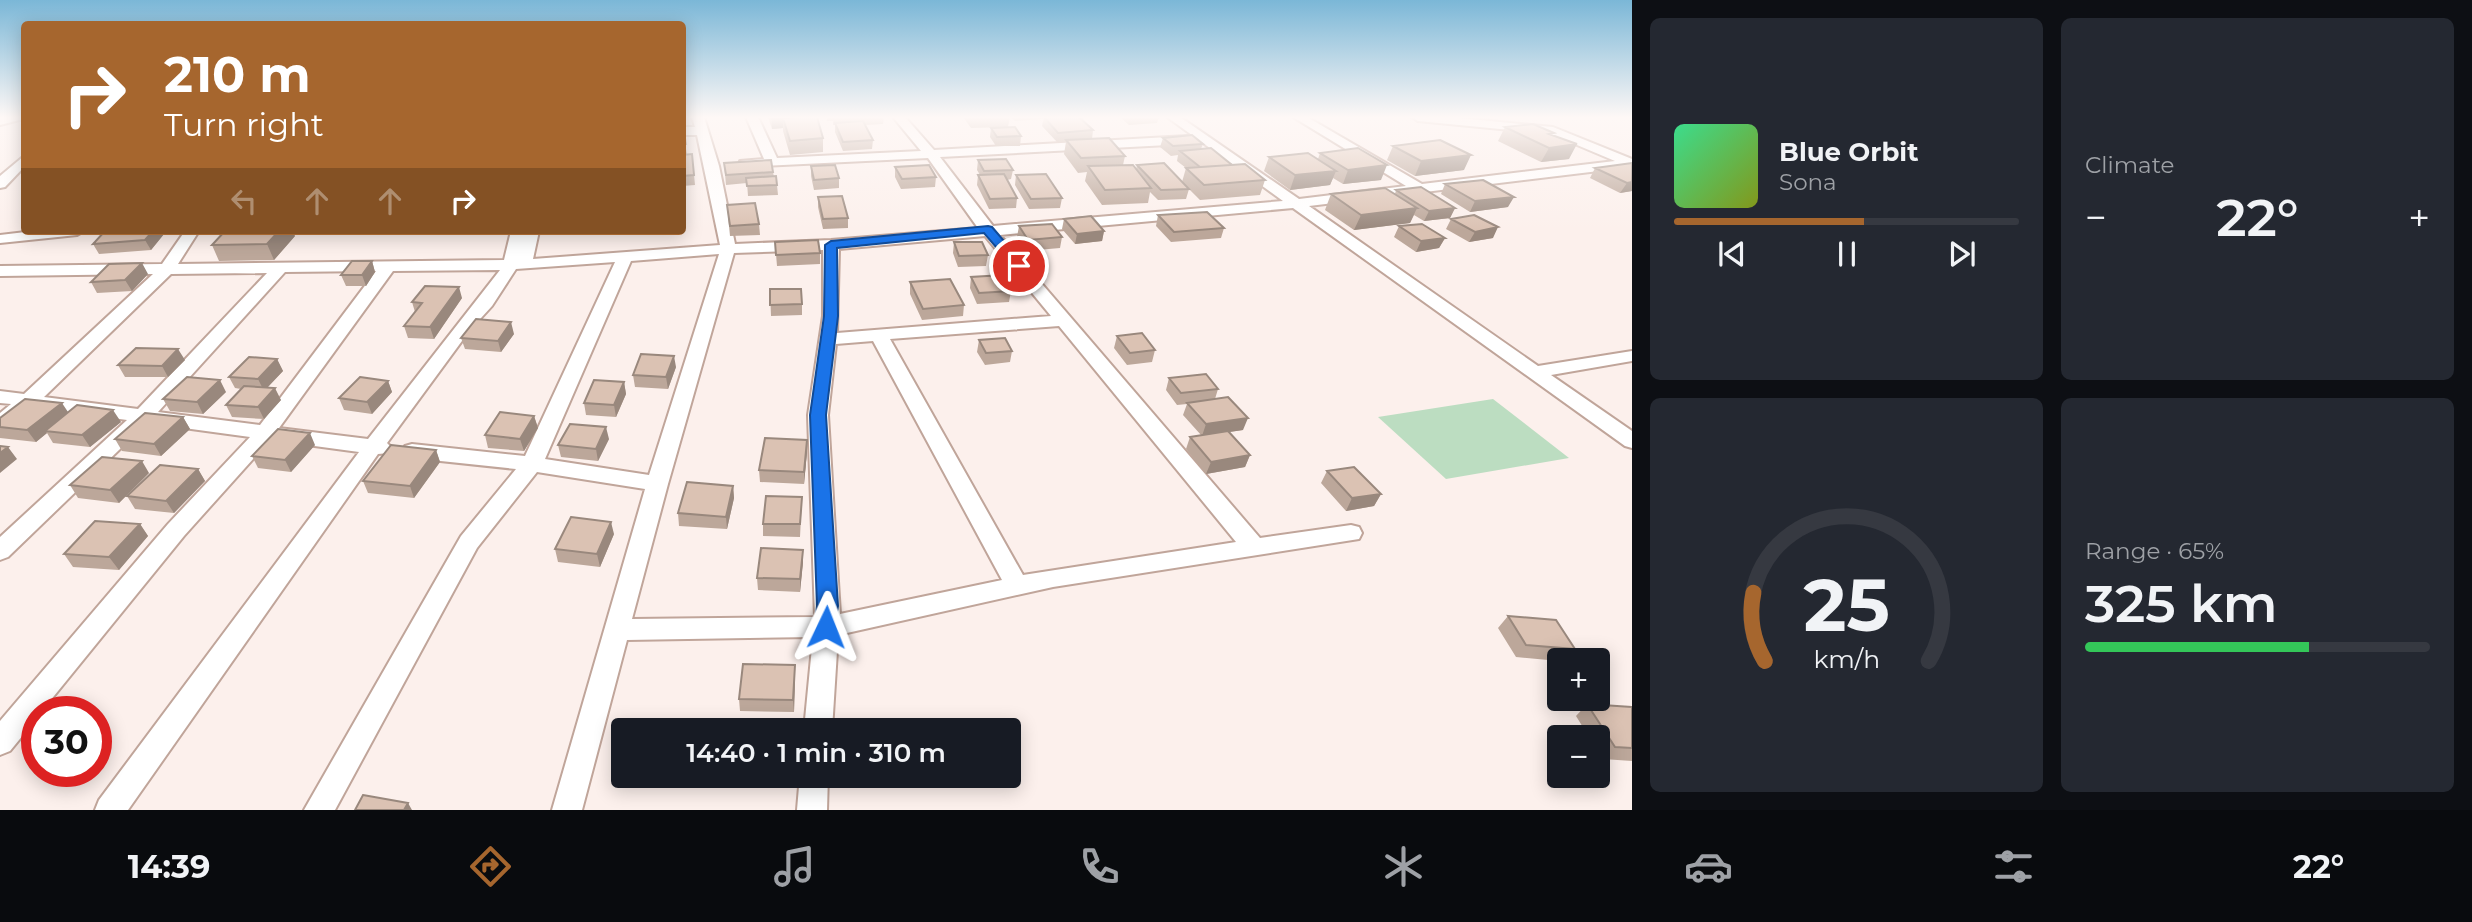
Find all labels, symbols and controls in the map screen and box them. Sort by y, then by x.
text: 210 m [164,45,311,104]
icon: right [49,49,140,140]
text: Turn right [164,105,324,144]
text: Blue Orbit [1779,136,1918,168]
text: Climate [2085,151,2174,179]
text: Sona [1779,168,1837,196]
icon: left [225,182,263,220]
icon: ahead [298,182,336,220]
icon: ahead [371,182,409,220]
icon: right [444,182,482,220]
text: 22° [2216,186,2299,249]
text: − [2085,194,2107,241]
text: + [2408,194,2430,241]
icon: previous [1713,235,1751,273]
icon: pause [1828,235,1866,273]
icon: next [1943,235,1981,273]
pin [989,236,1049,296]
icon: arrive [1000,247,1038,285]
text: Range · 65% [2085,537,2224,565]
text: 25 [1803,561,1890,649]
text: 325 km [2085,572,2278,635]
position arrow [789,590,863,664]
text: km/h [1813,644,1880,674]
map controls [1547,648,1610,788]
button: + [1547,648,1610,711]
speed limit sign: 30 [21,696,112,787]
button: − [1547,725,1610,788]
text: 14:40 · 1 min · 310 m [686,737,946,769]
icon: directions [466,842,515,891]
icon: music [770,842,819,891]
icon: phone [1075,842,1124,891]
icon: climate [1379,842,1428,891]
icon: car [1684,842,1733,891]
icon: filters [1989,842,2038,891]
text: 14:39 [128,847,210,886]
text: 22° [2293,847,2344,886]

